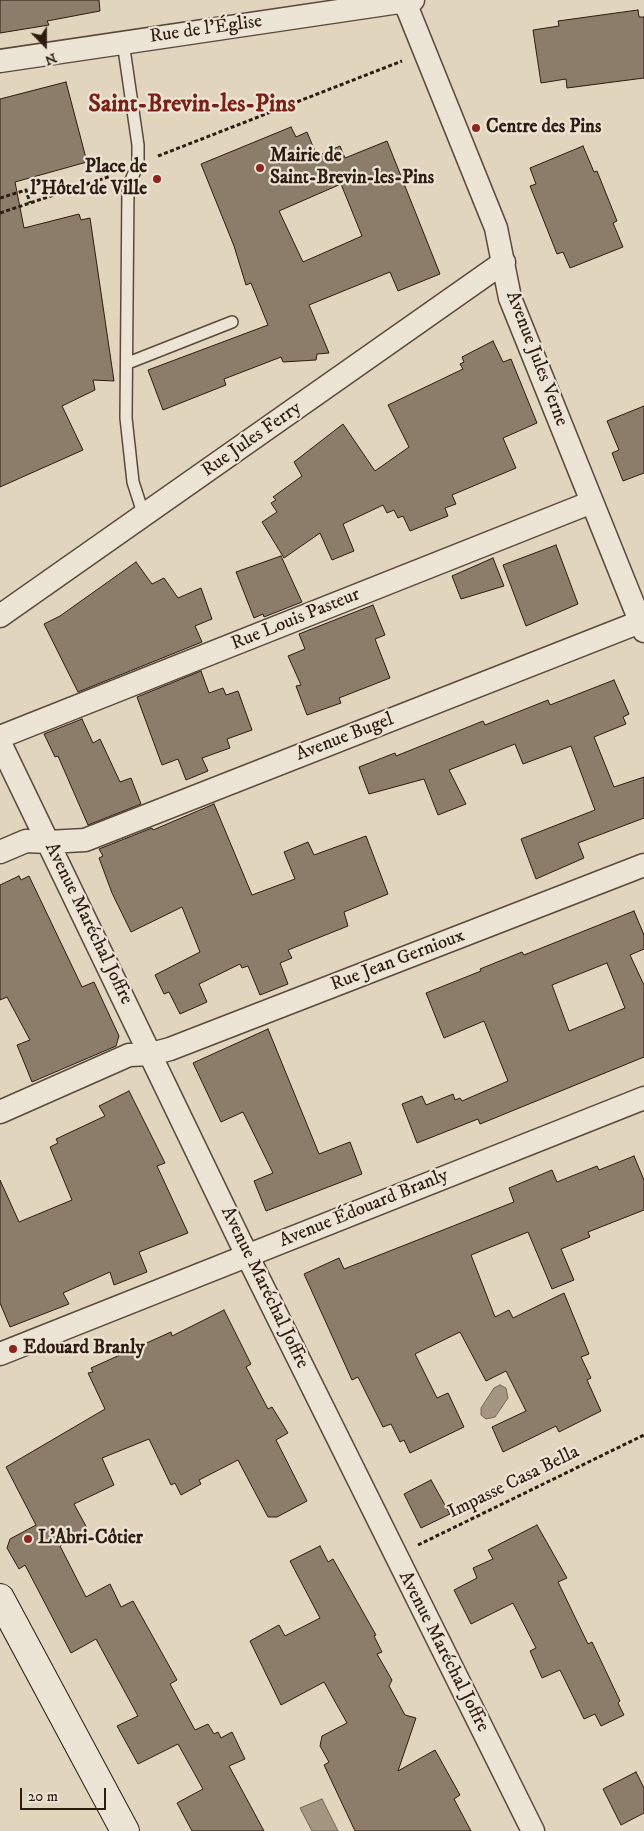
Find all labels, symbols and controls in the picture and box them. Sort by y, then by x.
street label: Rue de l'Église [148,11,264,49]
north arrow [20,20,70,70]
text: N [42,48,59,69]
district label: Saint-Brevin-les-Pins [88,92,296,120]
place label: Centre des Pins [486,117,601,139]
marker: Centre des Pins [470,122,482,134]
place label: Mairie de Saint-Brevin-les-Pins [270,146,434,190]
place label: Place de l'Hôtel de Ville [30,157,147,201]
marker: Mairie de Saint-Brevin-les-Pins [254,162,266,174]
marker: Place de l'Hôtel de Ville [151,173,163,185]
street label: Avenue Jules Verne [500,288,572,430]
street label: Rue Jules Ferry [198,397,306,483]
street label: Rue Louis Pasteur [228,584,364,656]
street label: Avenue Bugel [293,709,397,767]
street label: Avenue Maréchal Joffre [39,839,137,1009]
street label: Rue Jean Gernioux [328,925,468,997]
street label: Avenue Édouard Branly [276,1165,452,1253]
street label: Avenue Maréchal Joffre [215,1203,313,1373]
place label: Edouard Branly [23,1338,144,1360]
marker: Edouard Branly [7,1343,19,1355]
street label: Impasse Casa Bella [445,1441,583,1525]
place label: L'Abri-Côtier [38,1528,143,1550]
marker: L'Abri-Côtier [22,1533,34,1545]
street label: Avenue Maréchal Joffre [393,1568,493,1736]
scale bar [22,1778,109,1810]
text: 20 m [28,1787,58,1806]

